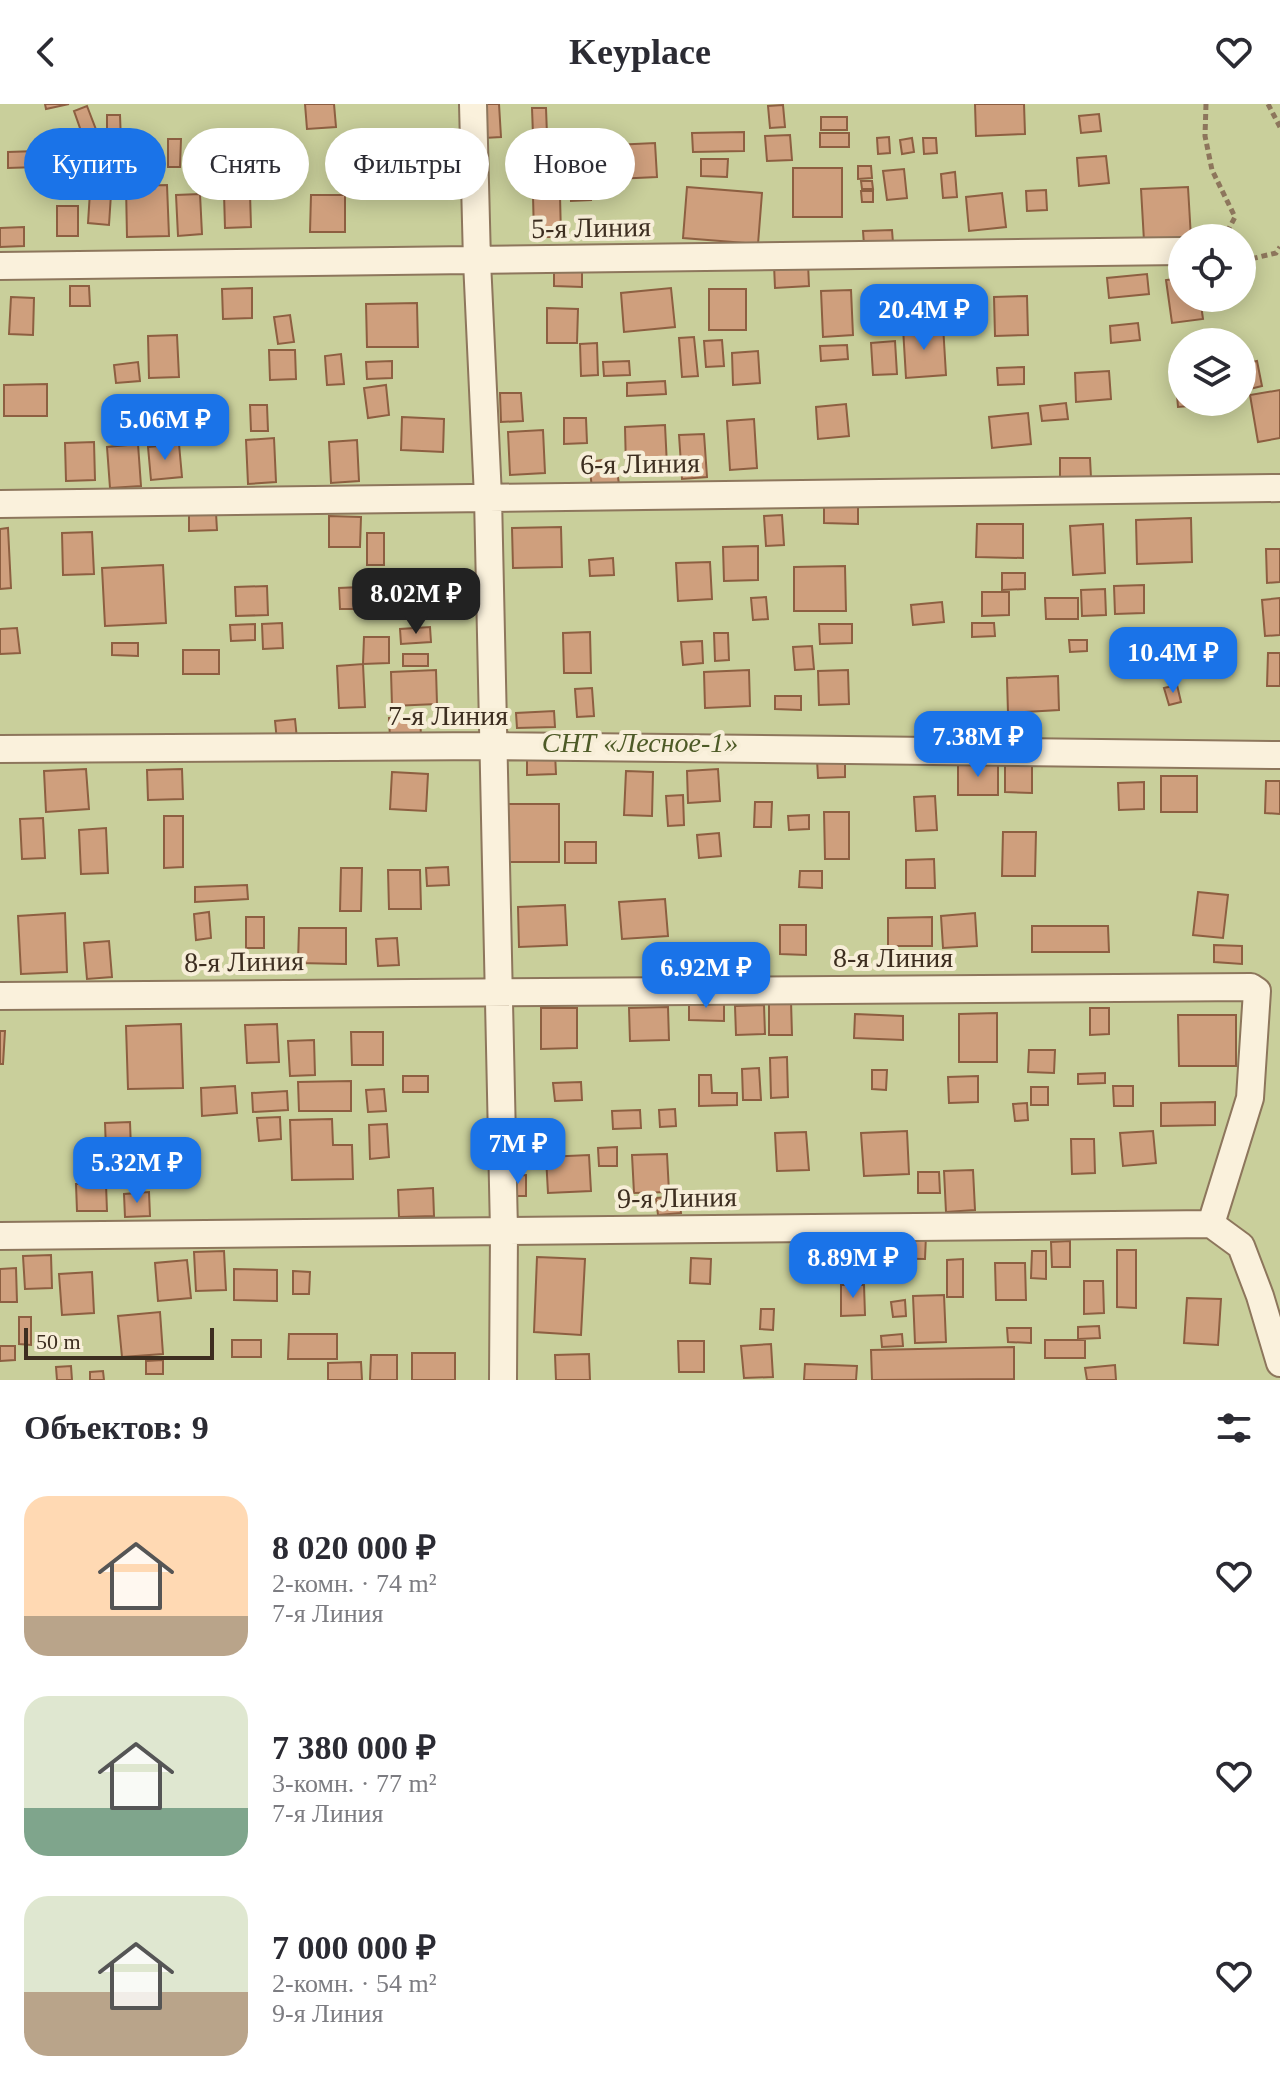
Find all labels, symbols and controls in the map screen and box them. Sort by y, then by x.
icon: back [24,30,68,74]
icon: heart [1212,30,1256,74]
text: Keyplace [569,32,711,72]
chip: Купить [24,128,166,200]
chip: Снять [182,128,309,200]
chip: Фильтры [325,128,489,200]
chip: Новое [505,128,635,200]
street label: 5-я Линия [531,211,651,244]
map controls [1168,224,1256,416]
button: locate [1168,224,1256,312]
pin: 20.4M ₽ [850,284,998,352]
text: 20.4M ₽ [878,295,970,324]
button: layers [1168,328,1256,416]
pin: 5.06M ₽ [91,394,239,462]
text: 5.06M ₽ [119,405,211,434]
street label: 6-я Линия [580,447,700,480]
pin: 8.02M ₽ [342,568,490,636]
text: 8.02M ₽ [370,579,462,608]
pin: 10.4M ₽ [1099,627,1247,695]
text: 10.4M ₽ [1127,638,1219,667]
street label: 7-я Линия [388,700,508,731]
pin: 7.38M ₽ [904,711,1052,779]
text: 7.38M ₽ [932,722,1024,751]
park label: СНТ «Лесное-1» [542,727,738,758]
pin: 6.92M ₽ [632,942,780,1010]
street label: 8-я Линия [833,942,953,973]
street label: 8-я Линия [184,945,304,978]
text: 6.92M ₽ [660,953,752,982]
pin: 7M ₽ [471,1118,565,1186]
text: 7M ₽ [488,1129,548,1158]
pin: 5.32M ₽ [63,1137,211,1205]
text: 5.32M ₽ [91,1148,183,1177]
street label: 9-я Линия [617,1181,737,1214]
pin: 8.89M ₽ [779,1232,927,1300]
text: 8.89M ₽ [807,1243,899,1272]
scale bar [24,1324,214,1360]
text: 50 m [36,1329,81,1354]
icon: filters [1212,1406,1256,1450]
text: Объектов: 9 [24,1409,209,1446]
icon: home [88,1528,184,1624]
text: 8 020 000 ₽ [272,1529,436,1566]
icon: heart [1212,1554,1256,1598]
text: 2-комн. · 74 m² [272,1569,437,1598]
text: 7-я Линия [272,1599,383,1628]
icon: home [88,1728,184,1824]
text: 7 380 000 ₽ [272,1729,436,1766]
icon: heart [1212,1754,1256,1798]
text: 3-комн. · 77 m² [272,1769,437,1798]
text: 7-я Линия [272,1799,383,1828]
icon: home [88,1928,184,2024]
text: 7 000 000 ₽ [272,1929,436,1966]
icon: heart [1212,1954,1256,1998]
text: 2-комн. · 54 m² [272,1969,437,1998]
text: 9-я Линия [272,1999,383,2028]

